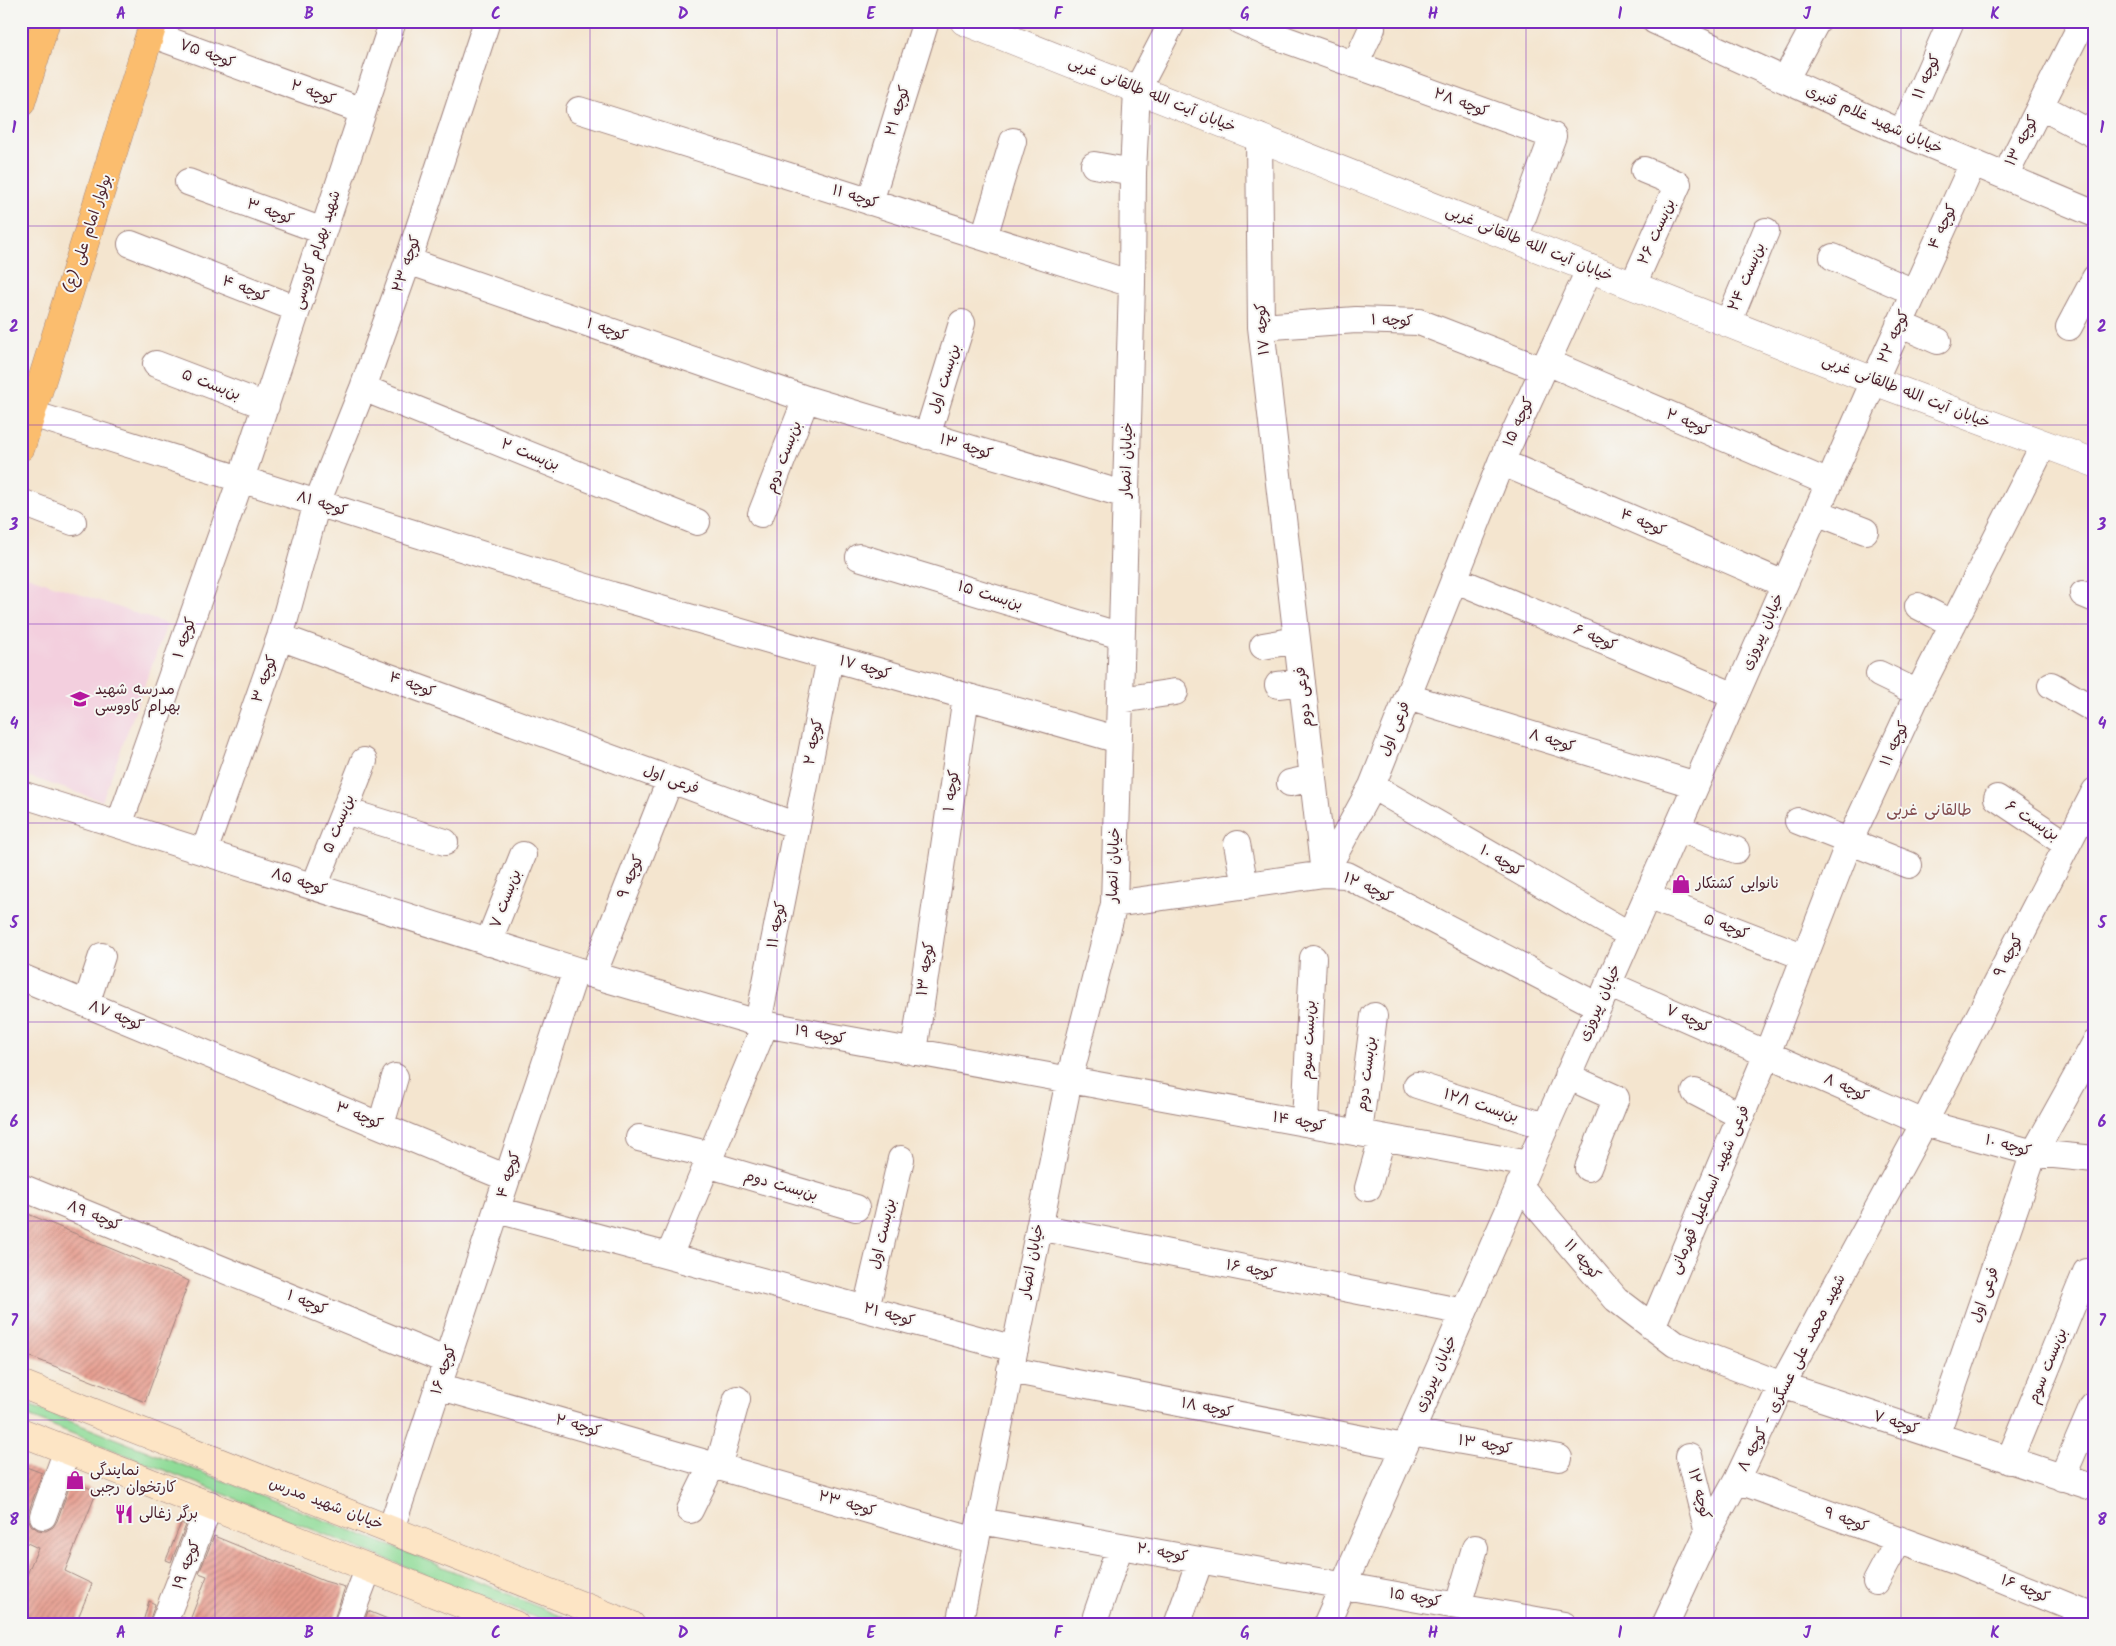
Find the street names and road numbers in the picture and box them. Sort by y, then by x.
street label: کوچه ۷۵ [176,33,238,75]
street label: خیابان آیت الله طالقانی غربی [1065,50,1239,140]
street label: کوچه ۱۱ [1906,50,1948,104]
street label: کوچه ۲ [287,74,339,112]
street label: خیابان شهید غلام قنبری [1802,79,1946,161]
street label: کوچه ۲۸ [1430,82,1492,124]
street label: کوچه ۲۱ [879,83,917,139]
street label: کوچه ۱۳ [1999,111,2045,171]
street label: بولوار امام علی (ع) [57,171,119,297]
street label: کوچه ۱۱ [829,179,881,215]
street label: شهید بهرام کاووسی [286,187,348,313]
street label: کوچه ۳ [243,192,297,232]
street label: بن‌بست ۲۶ [1632,195,1682,269]
street label: خیابان آیت الله طالقانی غربی [1442,199,1616,289]
street label: کوچه ۴ [1922,200,1964,254]
street label: کوچه ۲۳ [386,232,428,296]
street label: بن‌بست ۲۴ [1722,239,1772,315]
street label: کوچه ۴ [218,269,272,309]
street label: کوچه ۱۷ [1249,302,1277,356]
street label: کوچه ۲۲ [1871,306,1917,368]
street label: کوچه ۱ [1371,308,1413,334]
street label: کوچه ۱ [583,312,631,348]
street label: بن‌بست اول [922,341,968,417]
street label: خیابان آیت الله طالقانی غربی [1818,349,1994,435]
street label: بن‌بست ۵ [178,363,244,407]
street label: کوچه ۱۵ [1497,393,1541,451]
street label: کوچه ۲ [1662,403,1714,443]
street label: بن‌بست دوم [759,417,809,497]
street label: خیابان انصار [1114,422,1140,499]
street label: کوچه ۱۳ [937,428,995,466]
street label: بن‌بست ۲ [497,432,563,478]
street label: کوچه ۸۱ [293,485,351,523]
street label: کوچه ۴ [1616,503,1670,543]
street label: بن‌بست ۱۵ [954,575,1026,617]
street label: خیابان پیروزی [1735,590,1791,674]
street label: کوچه ۱ [167,614,203,662]
street label: کوچه ۶ [1569,618,1621,658]
street label: کوچه ۱۷ [836,649,894,687]
street label: کوچه ۳ [246,652,284,706]
street label: فرعی دوم [1288,665,1320,729]
street label: کوچه ۴ [385,666,439,704]
street label: فرعی اول [1373,698,1417,760]
street label: کوچه ۲ [798,717,830,767]
street label: کوچه ۱۱ [1874,717,1916,771]
street label: کوچه ۸ [1526,723,1578,759]
street label: فرعی اول [640,759,702,801]
street label: کوچه ۱ [937,769,967,813]
street label: بن‌بست ۵ [316,791,362,857]
street label: بن‌بست ۶ [2000,794,2064,848]
street label: خیابان انصار [1101,827,1127,904]
street label: کوچه ۱۰ [1475,839,1527,883]
street label: کوچه ۹ [611,851,651,903]
street label: کوچه ۸۵ [268,862,330,902]
street label: بن‌بست ۷ [484,866,528,932]
street label: کوچه ۱۲ [1339,866,1397,910]
street label: کوچه ۱۱ [761,899,793,951]
street label: کوچه ۵ [1700,907,1752,947]
street label: کوچه ۹ [1988,930,2030,982]
street label: کوچه ۱۳ [910,940,942,998]
street label: خیابان پیروزی [1572,961,1628,1045]
street label: کوچه ۸۷ [85,994,147,1038]
street label: کوچه ۷ [1662,998,1714,1040]
street label: بن‌بست سوم [1295,1000,1323,1080]
street label: کوچه ۱۹ [793,1019,847,1051]
street label: بن‌بست دوم [1350,1035,1384,1113]
street label: کوچه ۸ [1820,1067,1872,1109]
street label: بن‌بست ۱۲/۱ [1440,1083,1522,1129]
street label: کوچه ۳ [332,1096,386,1136]
street label: فرعی شهید اسماعیل قهرمانی [1664,1102,1756,1278]
street label: کوچه ۱۴ [1271,1106,1327,1138]
street label: کوچه ۱۰ [1982,1128,2034,1164]
street label: کوچه ۴ [490,1149,528,1201]
street label: بن‌بست دوم [741,1164,821,1208]
street label: کوچه ۸۹ [63,1194,125,1238]
street label: بن‌بست اول [863,1196,903,1272]
street label: خیابان انصار [1013,1222,1051,1301]
street label: کوچه ۱۱ [1558,1234,1606,1286]
street label: کوچه ۱۶ [1224,1253,1278,1287]
street label: فرعی اول [1964,1264,2006,1326]
street label: شهید محمد علی عسگری - کوچه ۸ [1732,1270,1852,1476]
street label: کوچه ۱ [283,1284,331,1322]
street label: کوچه ۲۱ [861,1297,917,1333]
street label: بن‌بست سوم [2022,1325,2074,1407]
street label: خیابان پیروزی [1408,1332,1464,1416]
street label: کوچه ۱۶ [425,1342,463,1398]
street label: کوچه ۱۸ [1179,1391,1235,1425]
street label: کوچه ۷ [1870,1404,1922,1442]
street label: کوچه ۲ [552,1408,604,1444]
street label: کوچه ۱۳ [1456,1428,1514,1462]
street label: کوچه ۱۲ [1681,1466,1717,1522]
street label: خیابان شهید مدرس [265,1471,387,1537]
street label: کوچه ۲۳ [815,1484,879,1524]
street label: کوچه ۹ [1820,1501,1872,1539]
street label: کوچه ۱۹ [167,1537,207,1593]
street label: کوچه ۲۰ [1134,1537,1190,1569]
street label: کوچه ۱۶ [1997,1568,2053,1610]
street label: کوچه ۱۵ [1387,1582,1443,1614]

